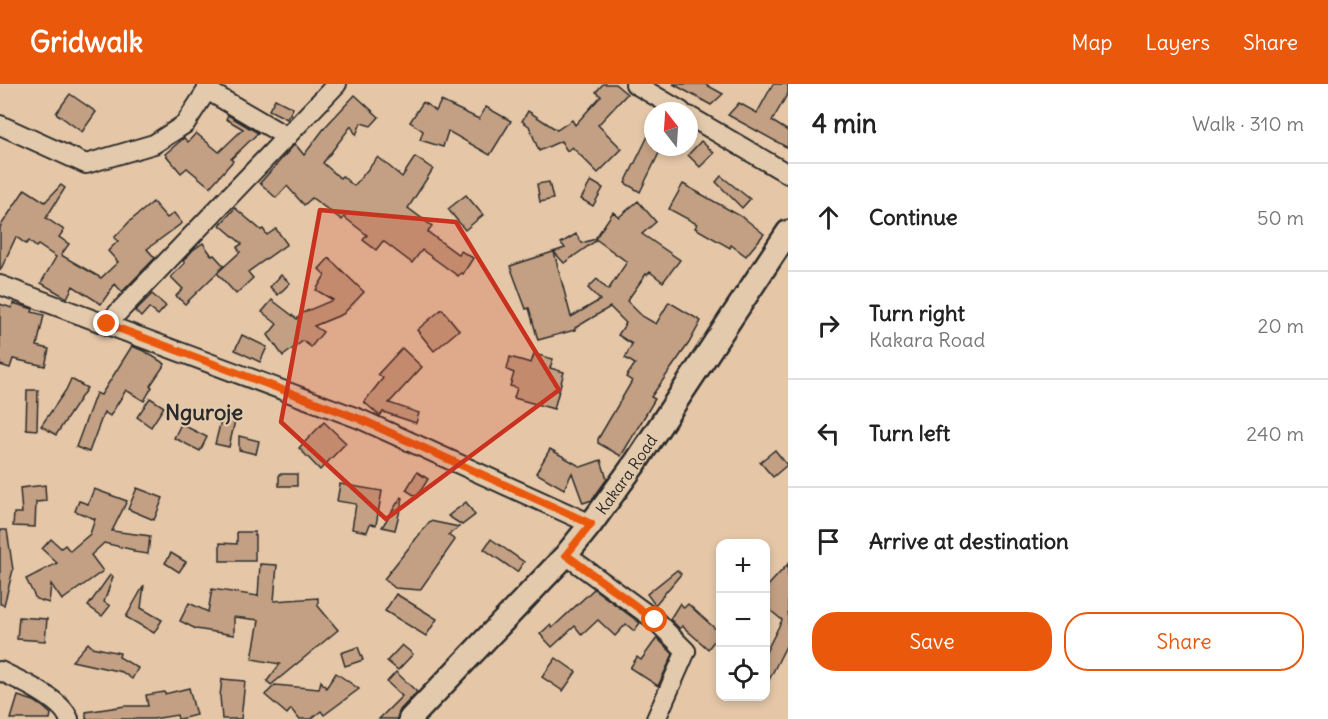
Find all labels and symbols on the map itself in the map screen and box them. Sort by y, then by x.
north arrow [644,102,698,156]
route end [93,310,119,336]
district label: Nguroje [165,398,243,426]
street label: Kakara Road [591,431,661,518]
route start [641,606,667,632]

